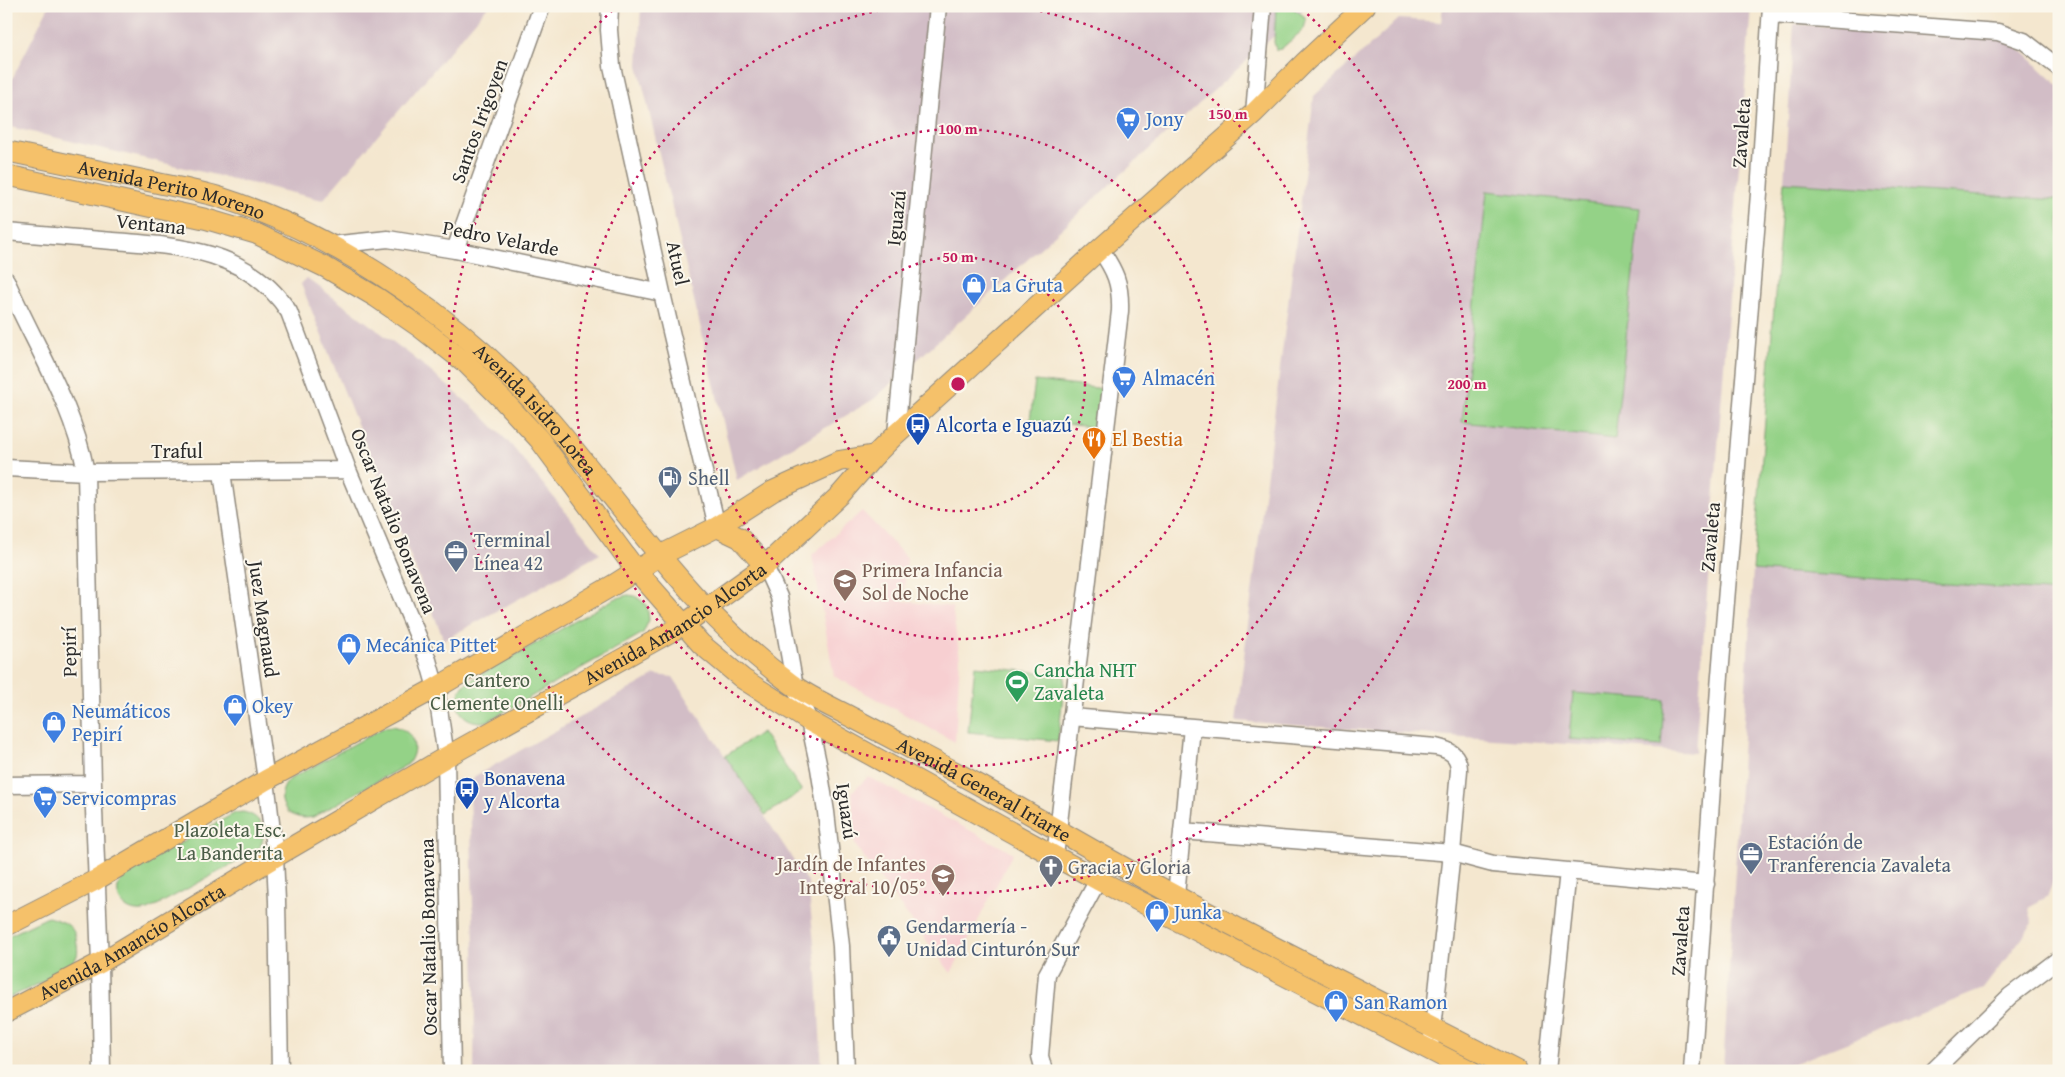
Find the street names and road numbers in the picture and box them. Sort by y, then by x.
street label: Santos Irigoyen [443,55,514,187]
street label: Zavaleta [1724,96,1757,169]
street label: Avenida Perito Moreno [75,152,270,227]
street label: Iguazú [878,188,913,247]
street label: Ventana [115,205,188,242]
street label: Pedro Velarde [440,212,562,263]
street label: Atuel [660,238,697,288]
street label: Avenida Isidro Lorea [468,336,605,482]
street label: Oscar Natalio Bonavena [344,424,445,618]
street label: Traful [151,436,203,465]
street label: Zavaleta [1692,500,1727,573]
street label: Avenida Amancio Alcorta [578,554,773,692]
street label: Juez Magnaud [242,556,287,680]
street label: Pepirí [54,626,83,677]
street label: Avenida General Iriarte [892,729,1077,849]
street label: Iguazú [829,781,866,841]
street label: Oscar Natalio Bonavena [411,838,444,1036]
street label: Avenida Amancio Alcorta [33,875,231,1007]
street label: Zavaleta [1663,904,1696,977]

